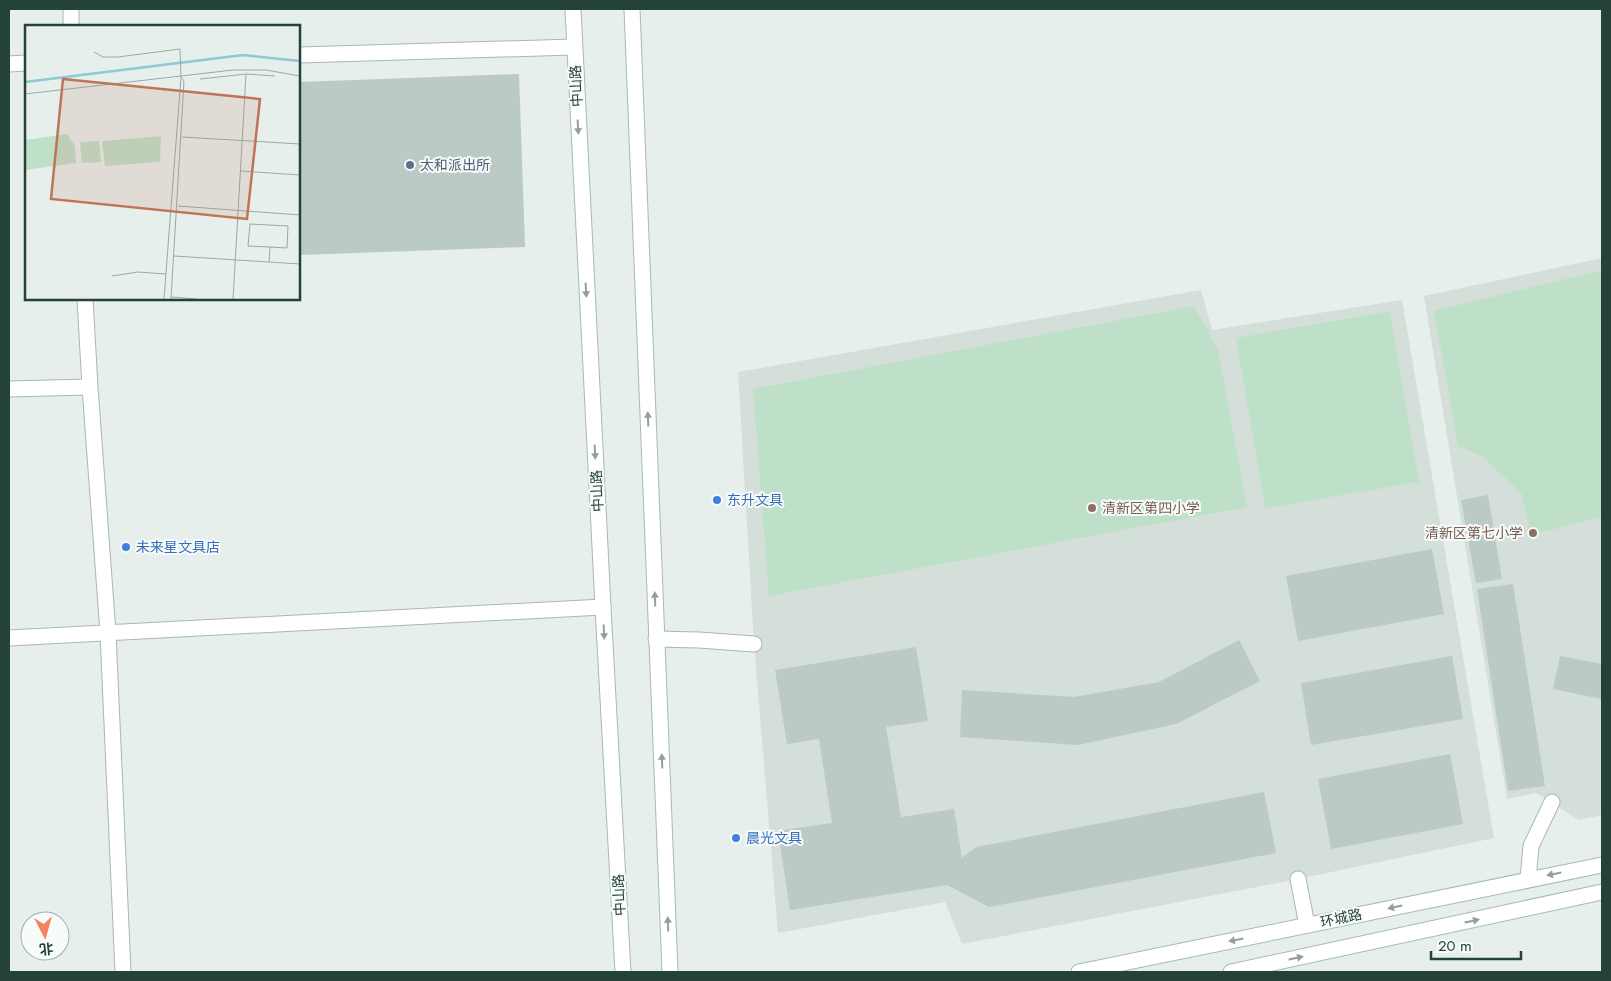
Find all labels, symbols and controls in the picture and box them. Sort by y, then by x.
inset map [25,25,300,300]
street label: 中山路 [565,65,587,107]
one-way arrow [574,120,582,136]
place label: 太和派出所 [420,155,490,175]
marker: 太和派出所 [404,159,416,171]
one-way arrow [583,282,591,298]
one-way arrow [644,411,652,427]
one-way arrow [591,444,599,460]
street label: 中山路 [586,470,608,512]
place label: 东升文具 [727,490,783,510]
marker: 东升文具 [711,494,723,506]
place label: 清新区第四小学 [1102,498,1200,518]
marker: 清新区第四小学 [1086,502,1098,514]
place label: 清新区第七小学 [1425,523,1523,543]
marker: 清新区第七小学 [1527,527,1539,539]
place label: 未来星文具店 [136,537,220,557]
marker: 未来星文具店 [120,541,132,553]
one-way arrow [650,591,658,607]
one-way arrow [600,624,608,640]
one-way arrow [657,753,665,769]
place label: 晨光文具 [746,828,802,848]
marker: 晨光文具 [730,832,742,844]
one-way arrow [1546,871,1562,879]
street label: 中山路 [608,874,630,916]
one-way arrow [1388,903,1403,911]
street label: 环城路 [1318,904,1364,932]
north arrow [20,911,70,961]
one-way arrow [664,915,672,931]
one-way arrow [1464,916,1480,924]
scale bar [1431,928,1521,960]
text: 20 m [1438,935,1472,957]
one-way arrow [1228,936,1244,944]
text: 北 [38,938,54,960]
one-way arrow [1288,954,1303,962]

